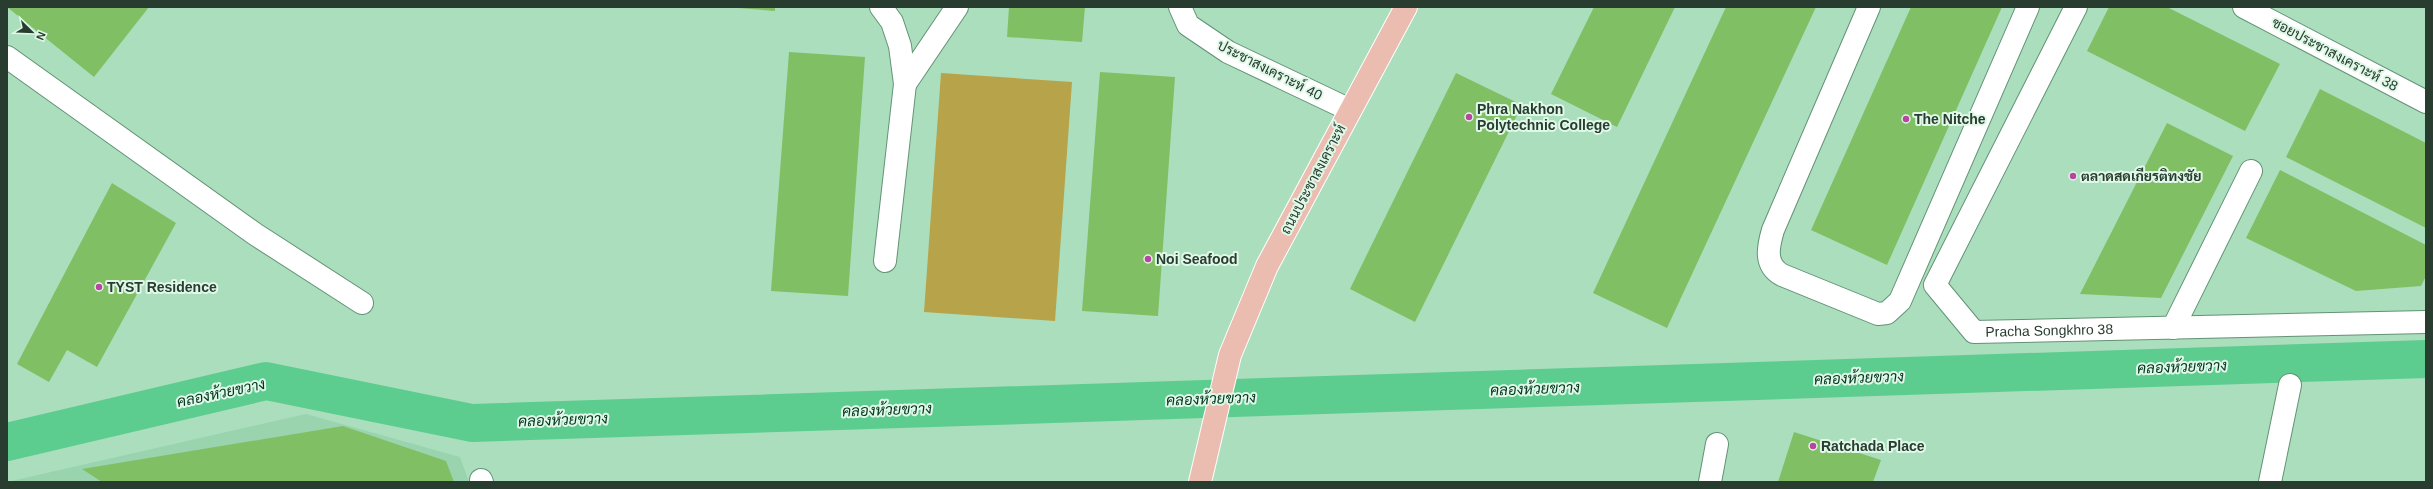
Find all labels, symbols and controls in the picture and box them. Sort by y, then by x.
north arrow [12,12,52,52]
street label: ซอยประชาสงเคราะห์ 38 [2269,13,2401,94]
text: N [34,30,48,42]
street label: ประชาสงเคราะห์ 40 [1215,36,1326,103]
place label: Phra Nakhon Polytechnic College [1477,101,1610,133]
place label: The Nitche [1914,111,1986,127]
marker: Phra Nakhon Polytechnic College [1464,112,1474,122]
marker: The Nitche [1901,114,1911,124]
street label: ถนนประชาสงเคราะห์ [1276,121,1349,237]
place label: ตลาดสดเกียรติทงชัย [2081,167,2201,184]
marker: ตลาดสดเกียรติทงชัย [2068,171,2078,181]
place label: Noi Seafood [1156,251,1238,267]
marker: Noi Seafood [1143,254,1153,264]
place label: TYST Residence [107,279,217,295]
marker: TYST Residence [94,282,104,292]
street label: Pracha Songkhro 38 [1985,321,2113,340]
water label: คลองห้วยขวาง [2137,355,2227,377]
water label: คลองห้วยขวาง [1814,366,1904,388]
water label: คลองห้วยขวาง [175,374,267,410]
water label: คลองห้วยขวาง [1490,377,1580,399]
water label: คลองห้วยขวาง [1166,387,1256,409]
water label: คลองห้วยขวาง [842,398,932,420]
water label: คลองห้วยขวาง [518,408,608,430]
place label: Ratchada Place [1821,438,1925,454]
marker: Ratchada Place [1808,441,1818,451]

